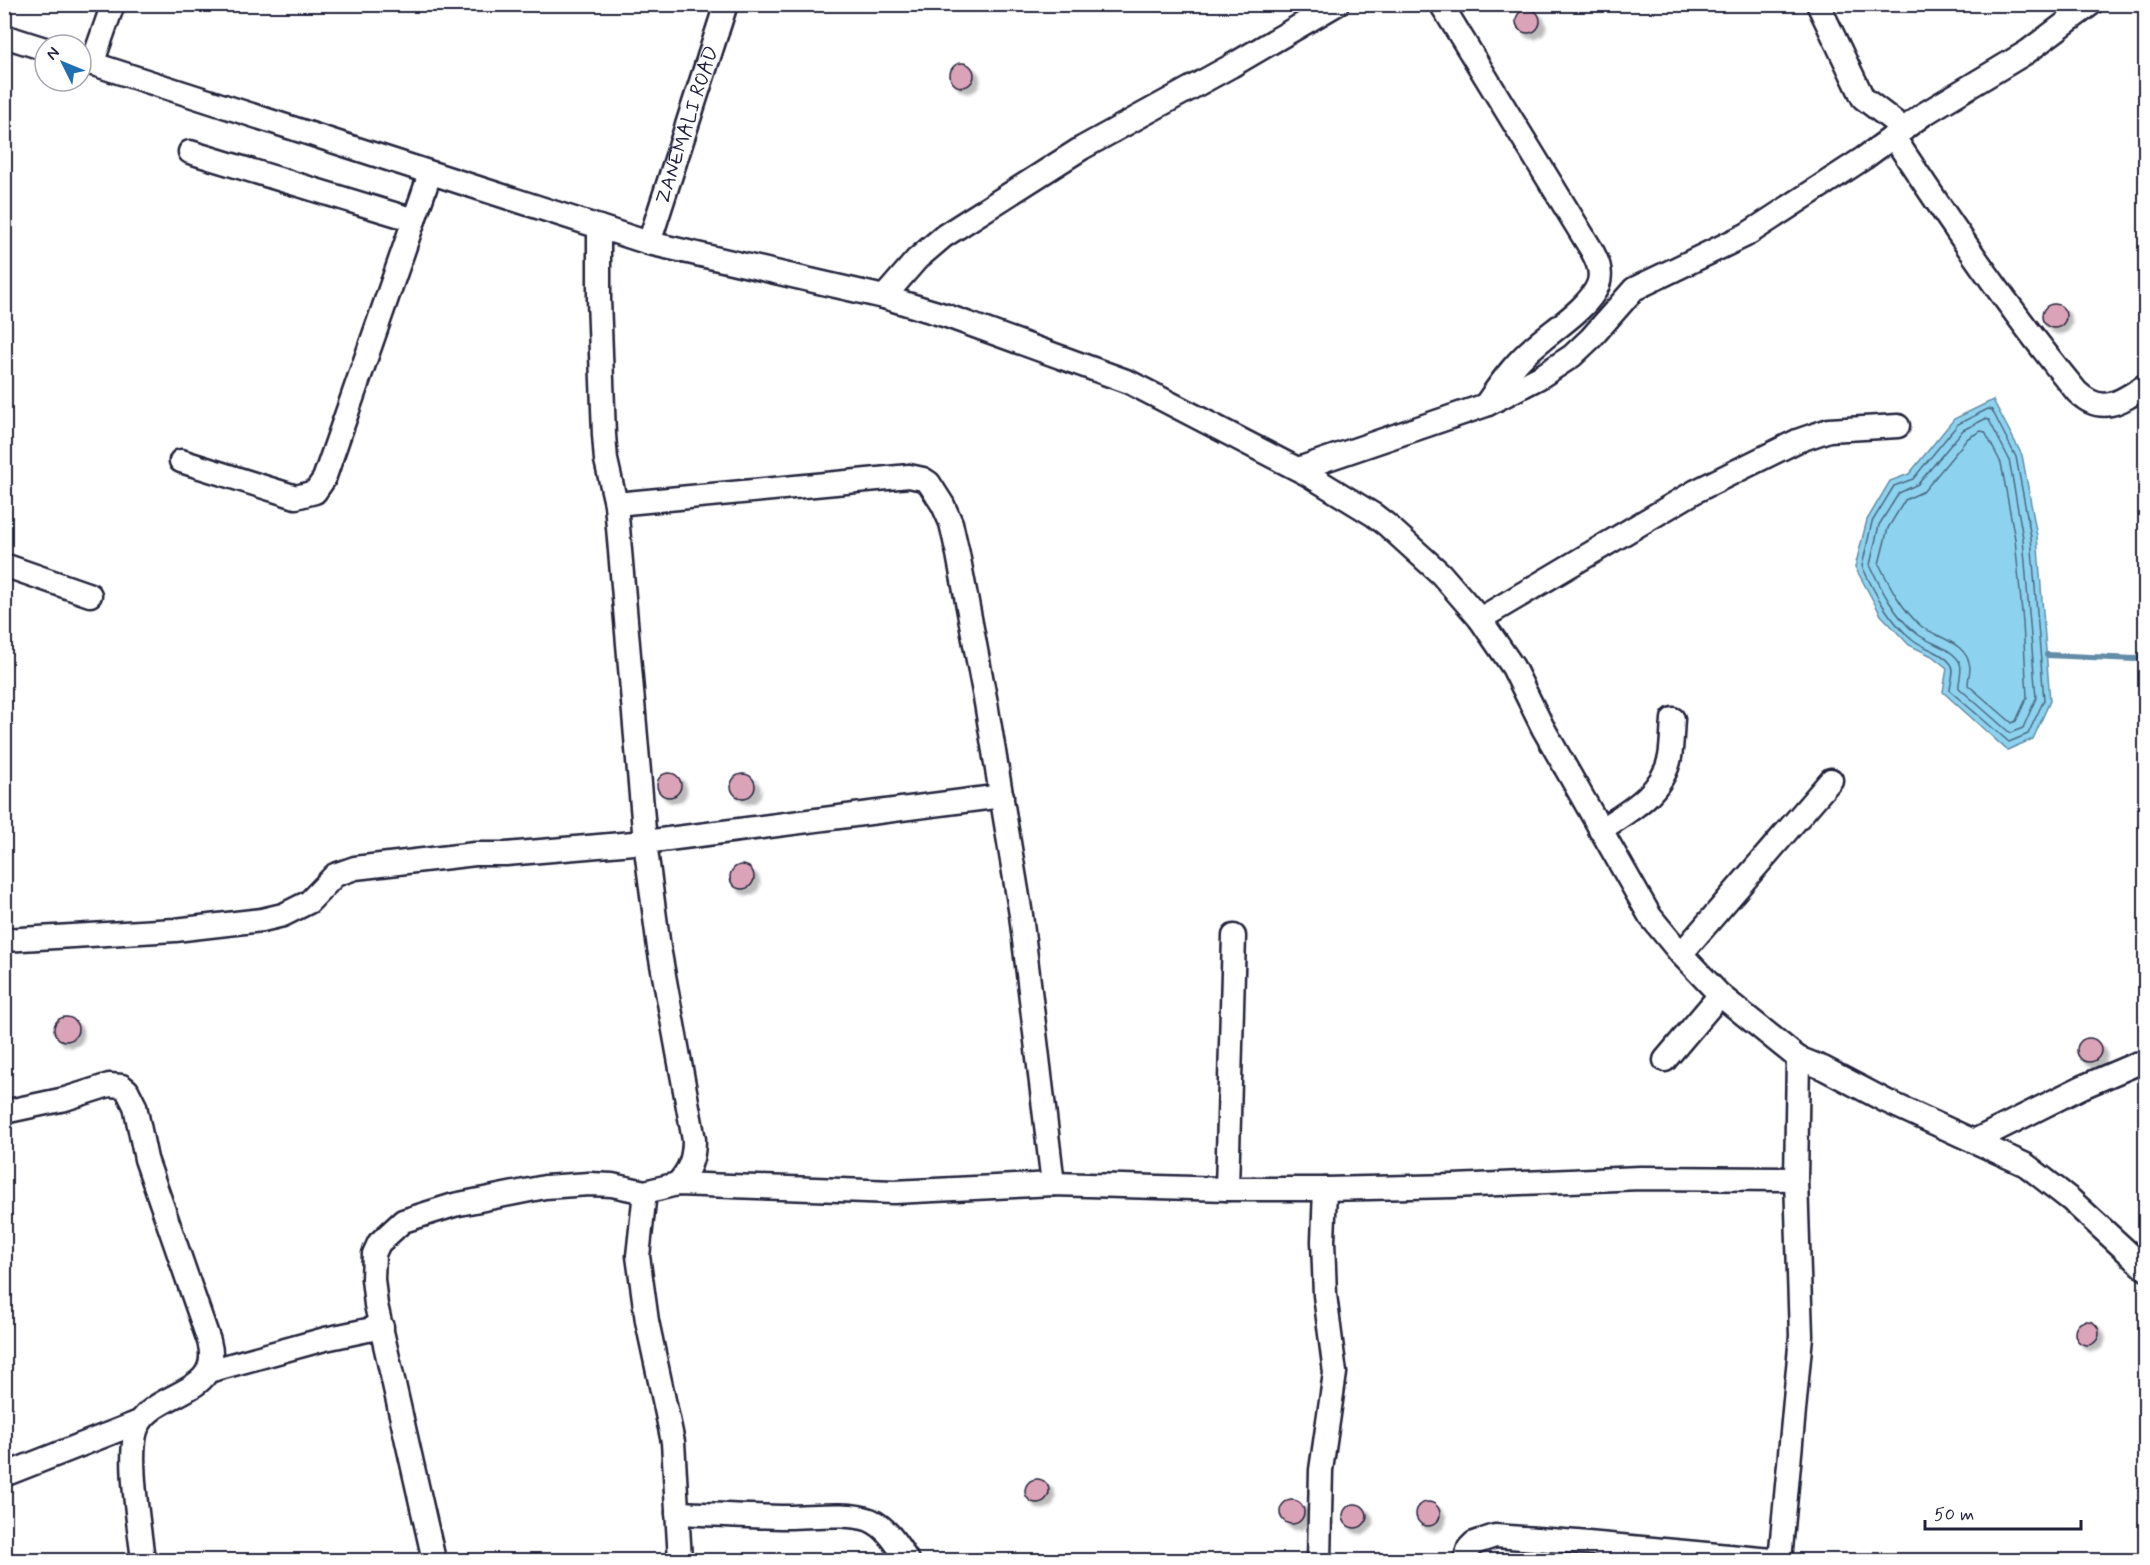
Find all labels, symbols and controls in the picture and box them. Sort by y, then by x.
north arrow [33,33,93,93]
street label: ZANEMALI ROAD [649,42,725,207]
text: N [42,43,64,65]
scale bar [1925,1493,2081,1531]
text: 50 m [1934,1503,1974,1527]

